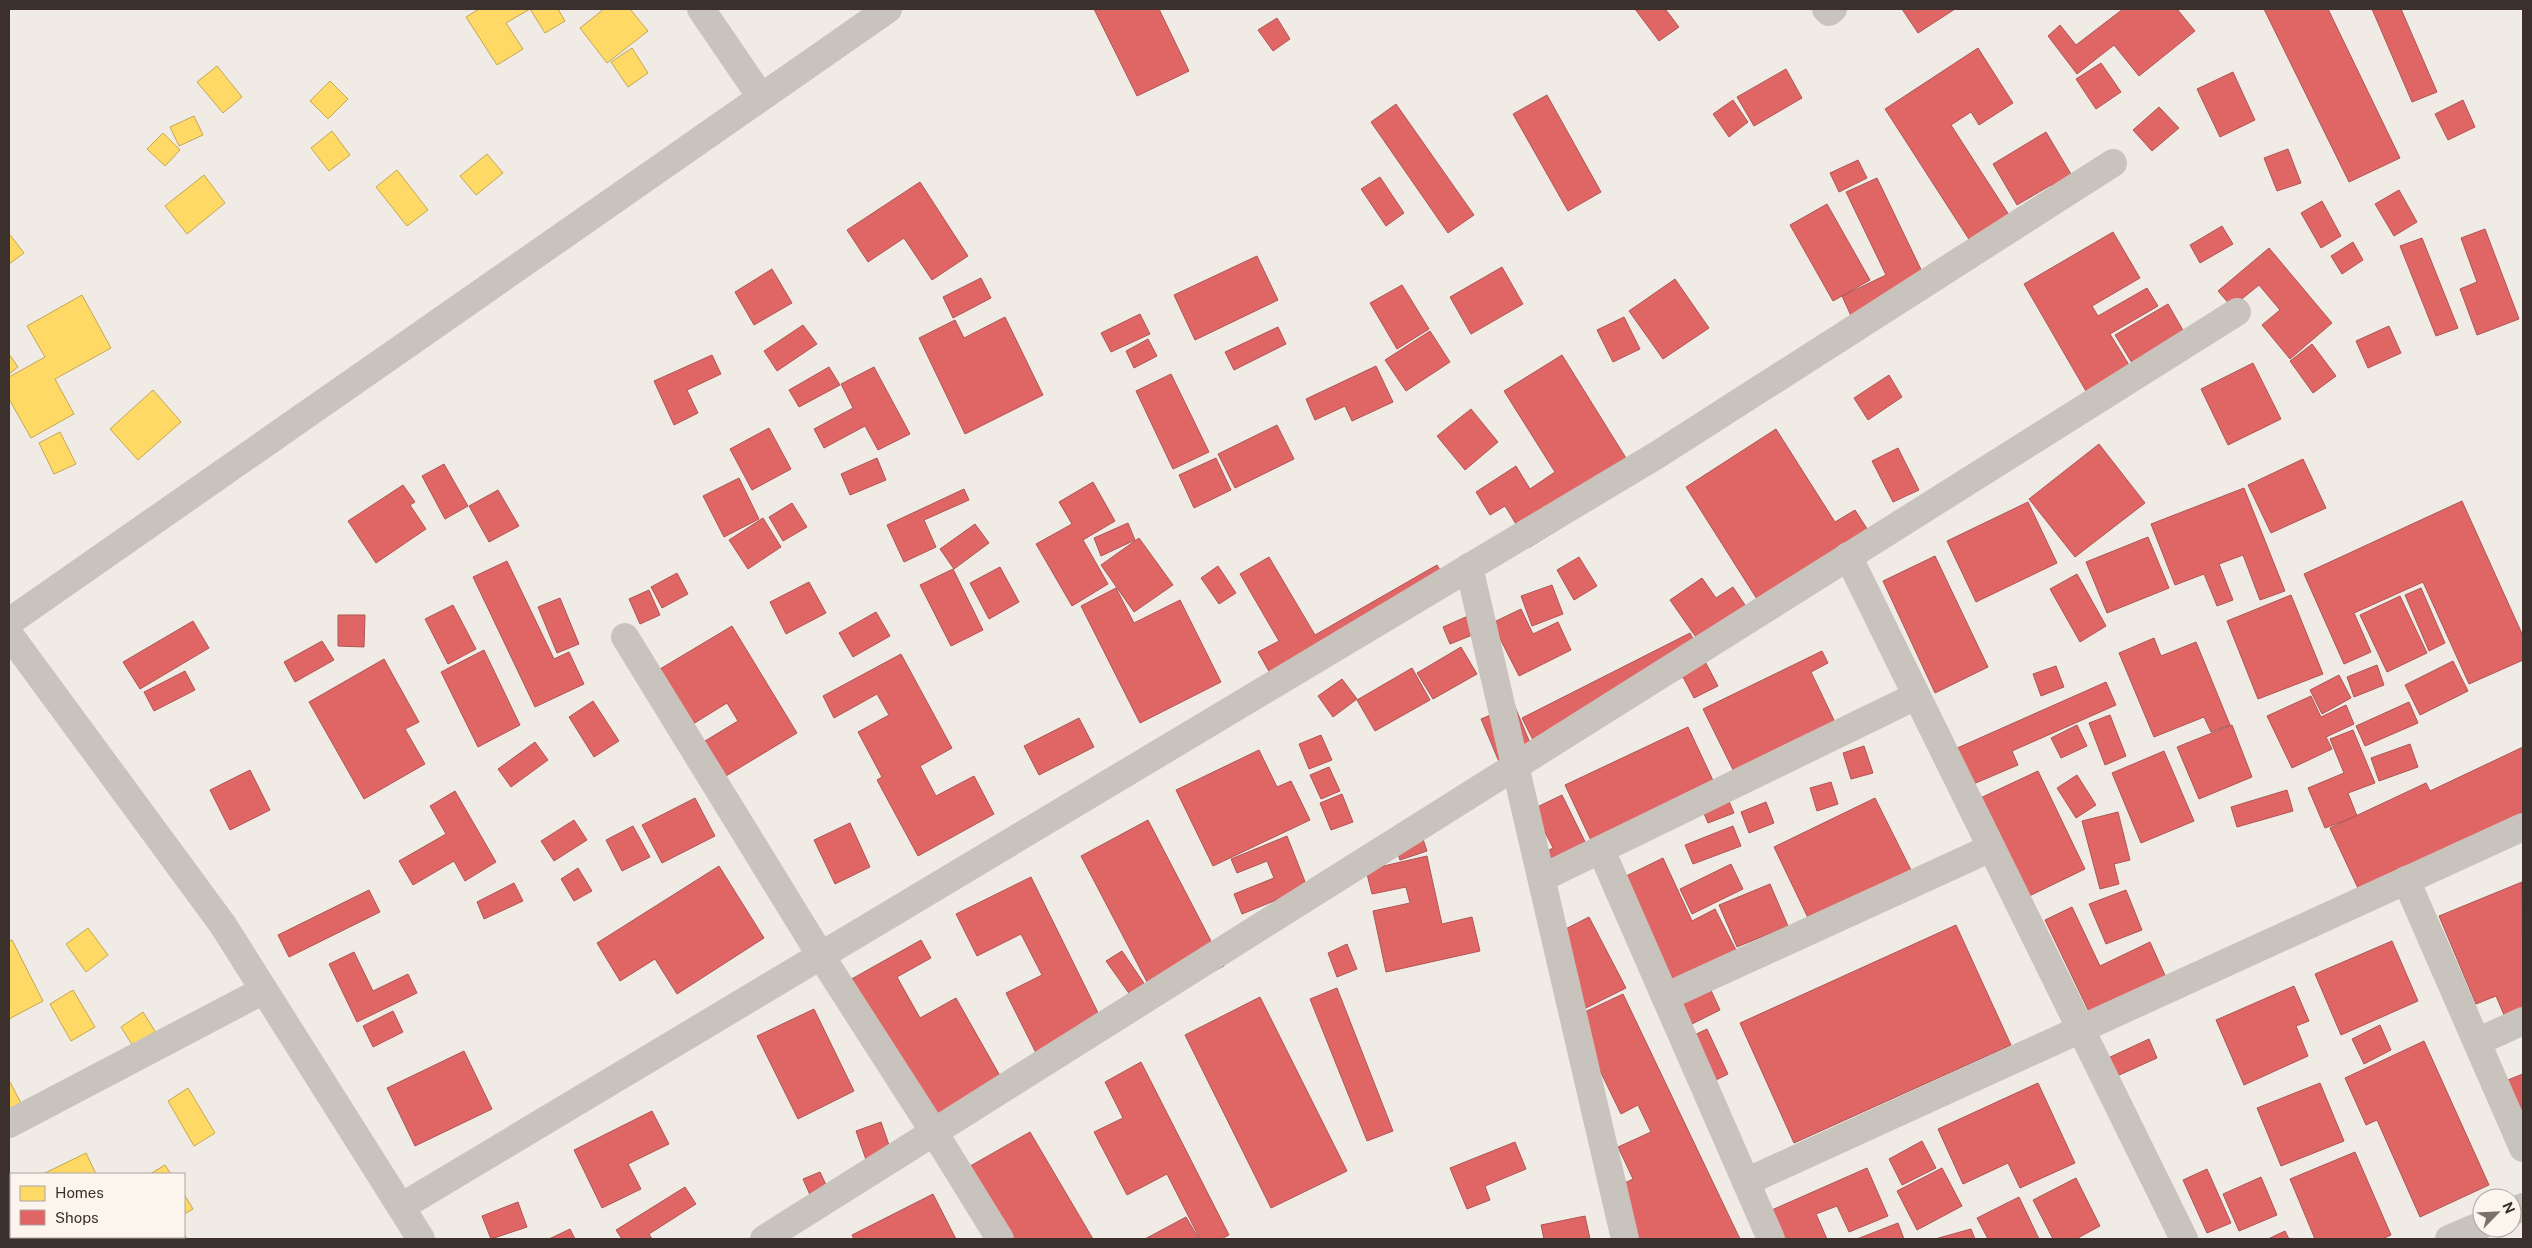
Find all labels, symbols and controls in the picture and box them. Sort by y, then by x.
legend [10,1173,185,1238]
text: Homes [55,1184,104,1201]
north arrow [2472,1188,2522,1238]
text: N [2499,1199,2518,1216]
text: Shops [55,1209,99,1226]

